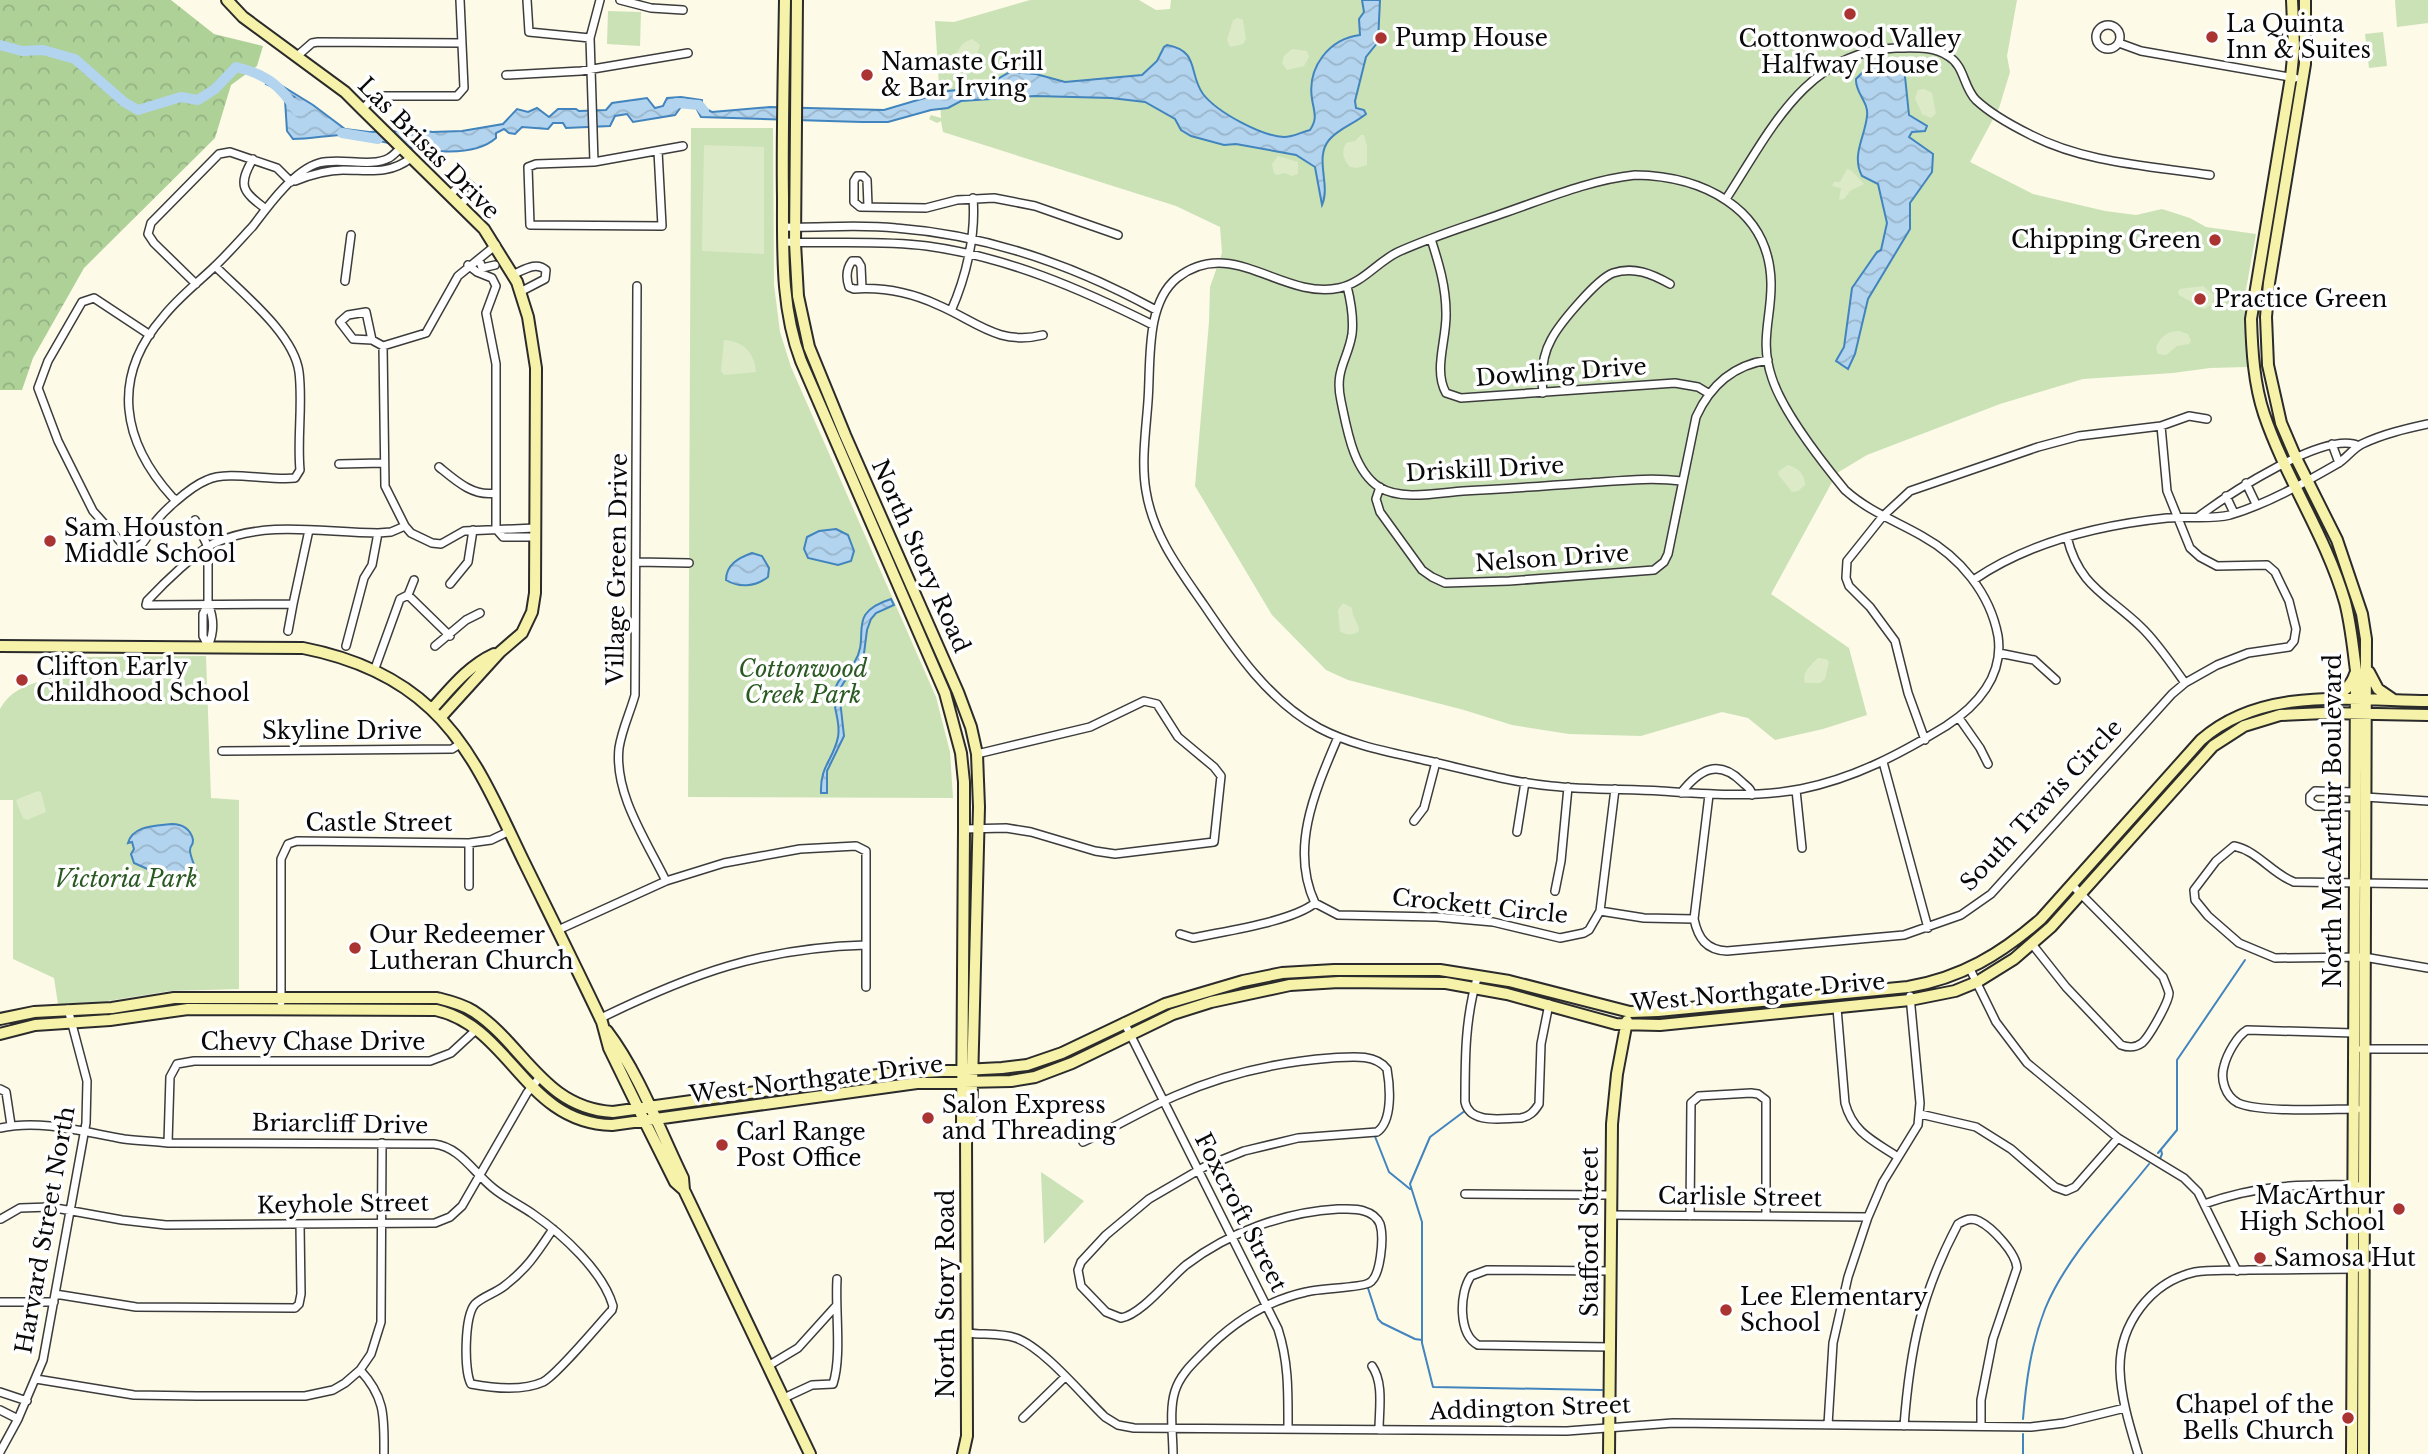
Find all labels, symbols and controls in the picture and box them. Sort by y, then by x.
marker: Cottonwood Valley Halfway House [1842,6,1858,22]
place label: La Quinta Inn & Suites [2226,10,2371,64]
place label: Pump House [1395,24,1548,52]
place label: Cottonwood Valley Halfway House [1739,25,1962,79]
marker: La Quinta Inn & Suites [2204,29,2220,45]
marker: Pump House [1373,30,1389,46]
place label: Namaste Grill & Bar Irving [881,48,1044,102]
marker: Namaste Grill & Bar Irving [859,67,875,83]
street label: Las Brisas Drive [352,71,506,225]
place label: Chipping Green [2011,226,2201,254]
marker: Chipping Green [2207,232,2223,248]
place label: Practice Green [2214,285,2388,313]
marker: Practice Green [2192,291,2208,307]
street label: Dowling Drive [1475,352,1647,392]
street label: Driskill Drive [1405,451,1565,487]
street label: Village Green Drive [601,453,633,686]
street label: North Story Road [866,455,976,657]
place label: Sam Houston Middle School [64,514,236,568]
marker: Sam Houston Middle School [42,533,58,549]
street label: Nelson Drive [1474,539,1630,577]
place label: Clifton Early Childhood School [36,653,250,707]
street label: North MacArthur Boulevard [2319,654,2347,988]
park label: Cottonwood Creek Park [738,655,868,709]
marker: Clifton Early Childhood School [14,672,30,688]
street label: South Travis Circle [1954,713,2128,897]
street label: Skyline Drive [262,717,422,745]
street label: Castle Street [306,809,453,837]
park label: Victoria Park [55,865,197,893]
street label: Crockett Circle [1391,883,1569,929]
place label: Our Redeemer Lutheran Church [369,921,574,975]
marker: Our Redeemer Lutheran Church [347,940,363,956]
street label: West Northgate Drive [1629,967,1886,1017]
street label: Chevy Chase Drive [201,1028,425,1056]
street label: West Northgate Drive [687,1050,944,1109]
place label: Salon Express and Threading [942,1091,1116,1145]
street label: Harvard Street North [9,1104,81,1356]
street label: Briarcliff Drive [251,1108,429,1140]
marker: Salon Express and Threading [920,1110,936,1126]
place label: Carl Range Post Office [736,1118,866,1172]
street label: Foxcroft Street [1189,1128,1293,1296]
marker: Carl Range Post Office [714,1137,730,1153]
street label: Stafford Street [1576,1147,1604,1317]
street label: Carlisle Street [1658,1182,1823,1212]
place label: MacArthur High School [2239,1182,2385,1236]
street label: Keyhole Street [257,1188,430,1220]
street label: North Story Road [932,1190,960,1398]
marker: MacArthur High School [2391,1201,2407,1217]
place label: Samosa Hut [2274,1244,2416,1272]
marker: Samosa Hut [2252,1250,2268,1266]
place label: Lee Elementary School [1740,1283,1928,1337]
marker: Lee Elementary School [1718,1302,1734,1318]
street label: Addington Street [1428,1390,1631,1426]
place label: Chapel of the Bells Church [2175,1391,2334,1445]
marker: Chapel of the Bells Church [2340,1410,2356,1426]

